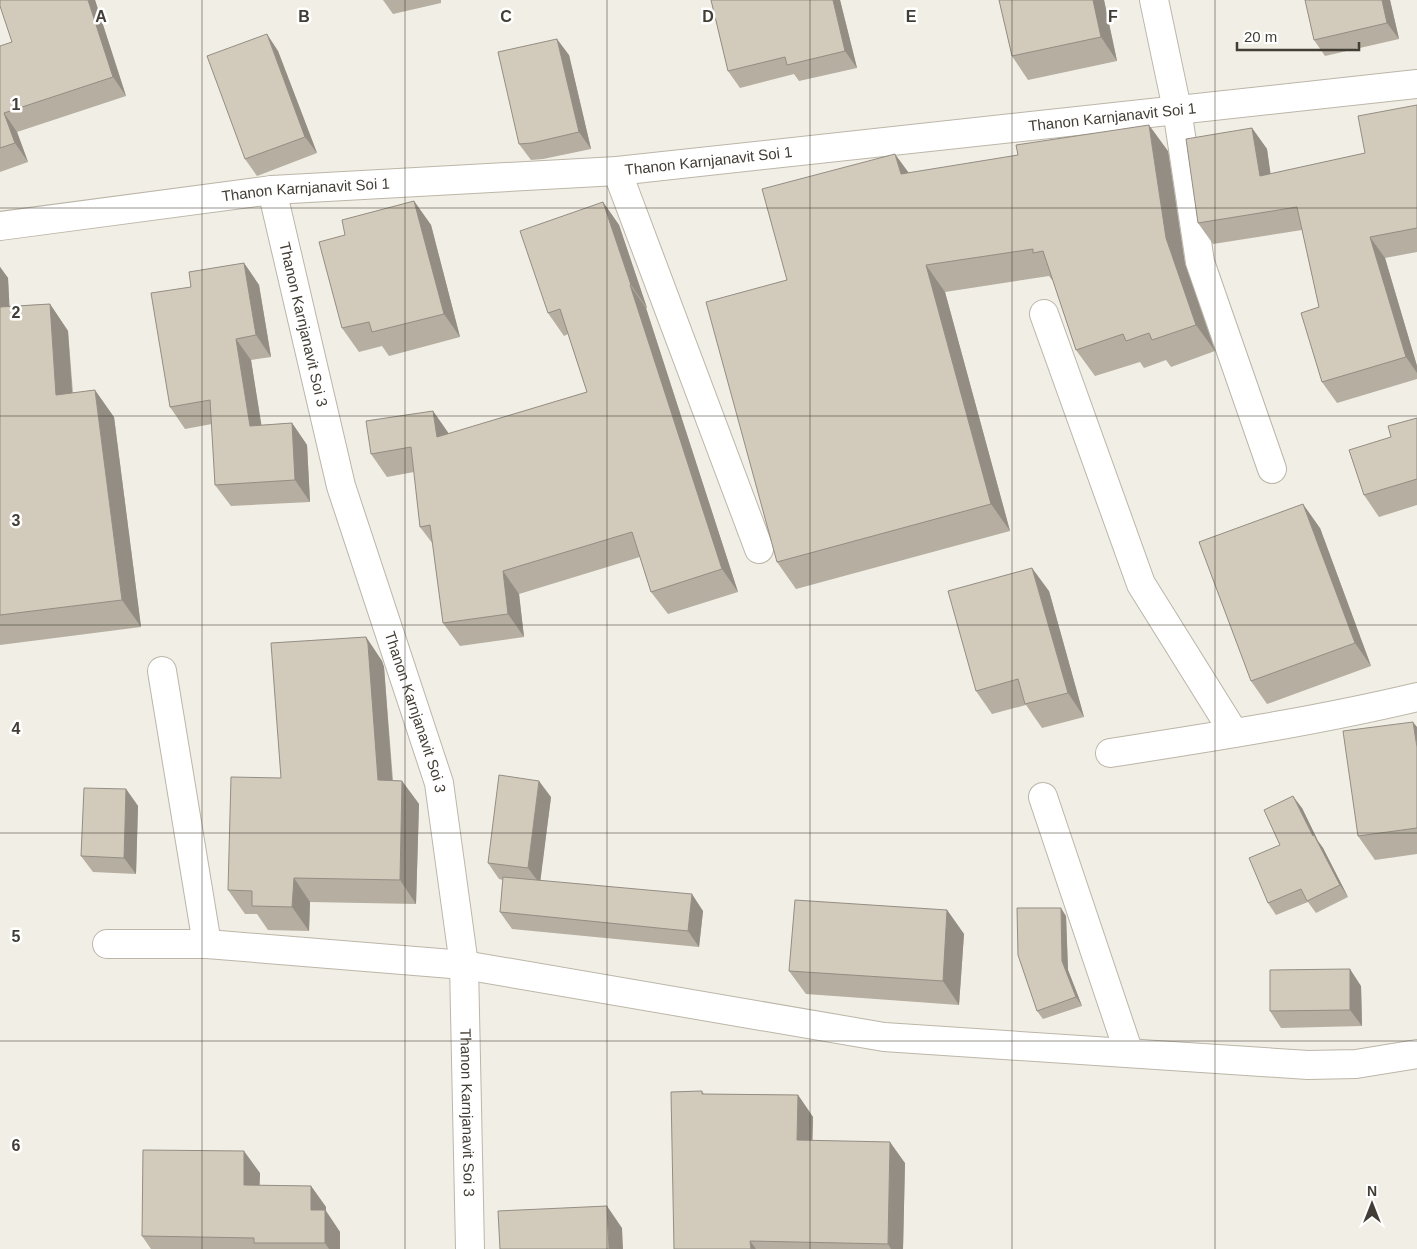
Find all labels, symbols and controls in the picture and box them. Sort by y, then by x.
text: A [95,8,107,25]
text: B [298,8,310,25]
text: C [500,8,512,25]
text: D [702,8,714,25]
text: E [906,8,917,25]
text: F [1108,8,1118,25]
scale bar [1237,20,1360,52]
text: 20 m [1244,28,1277,45]
text: 1 [12,96,21,113]
street label: Thanon Karnjanavit Soi 1 [1027,99,1197,134]
street label: Thanon Karnjanavit Soi 1 [624,143,793,178]
street label: Thanon Karnjanavit Soi 1 [221,175,390,205]
street label: Thanon Karnjanavit Soi 3 [276,240,331,408]
text: 2 [12,304,21,321]
text: 3 [12,512,21,529]
street label: Thanon Karnjanavit Soi 3 [382,629,449,794]
text: 4 [12,720,21,737]
text: 5 [12,928,21,945]
street label: Thanon Karnjanavit Soi 3 [457,1028,478,1197]
text: 6 [12,1137,21,1154]
north arrow [1347,1179,1397,1229]
text: N [1367,1183,1377,1199]

